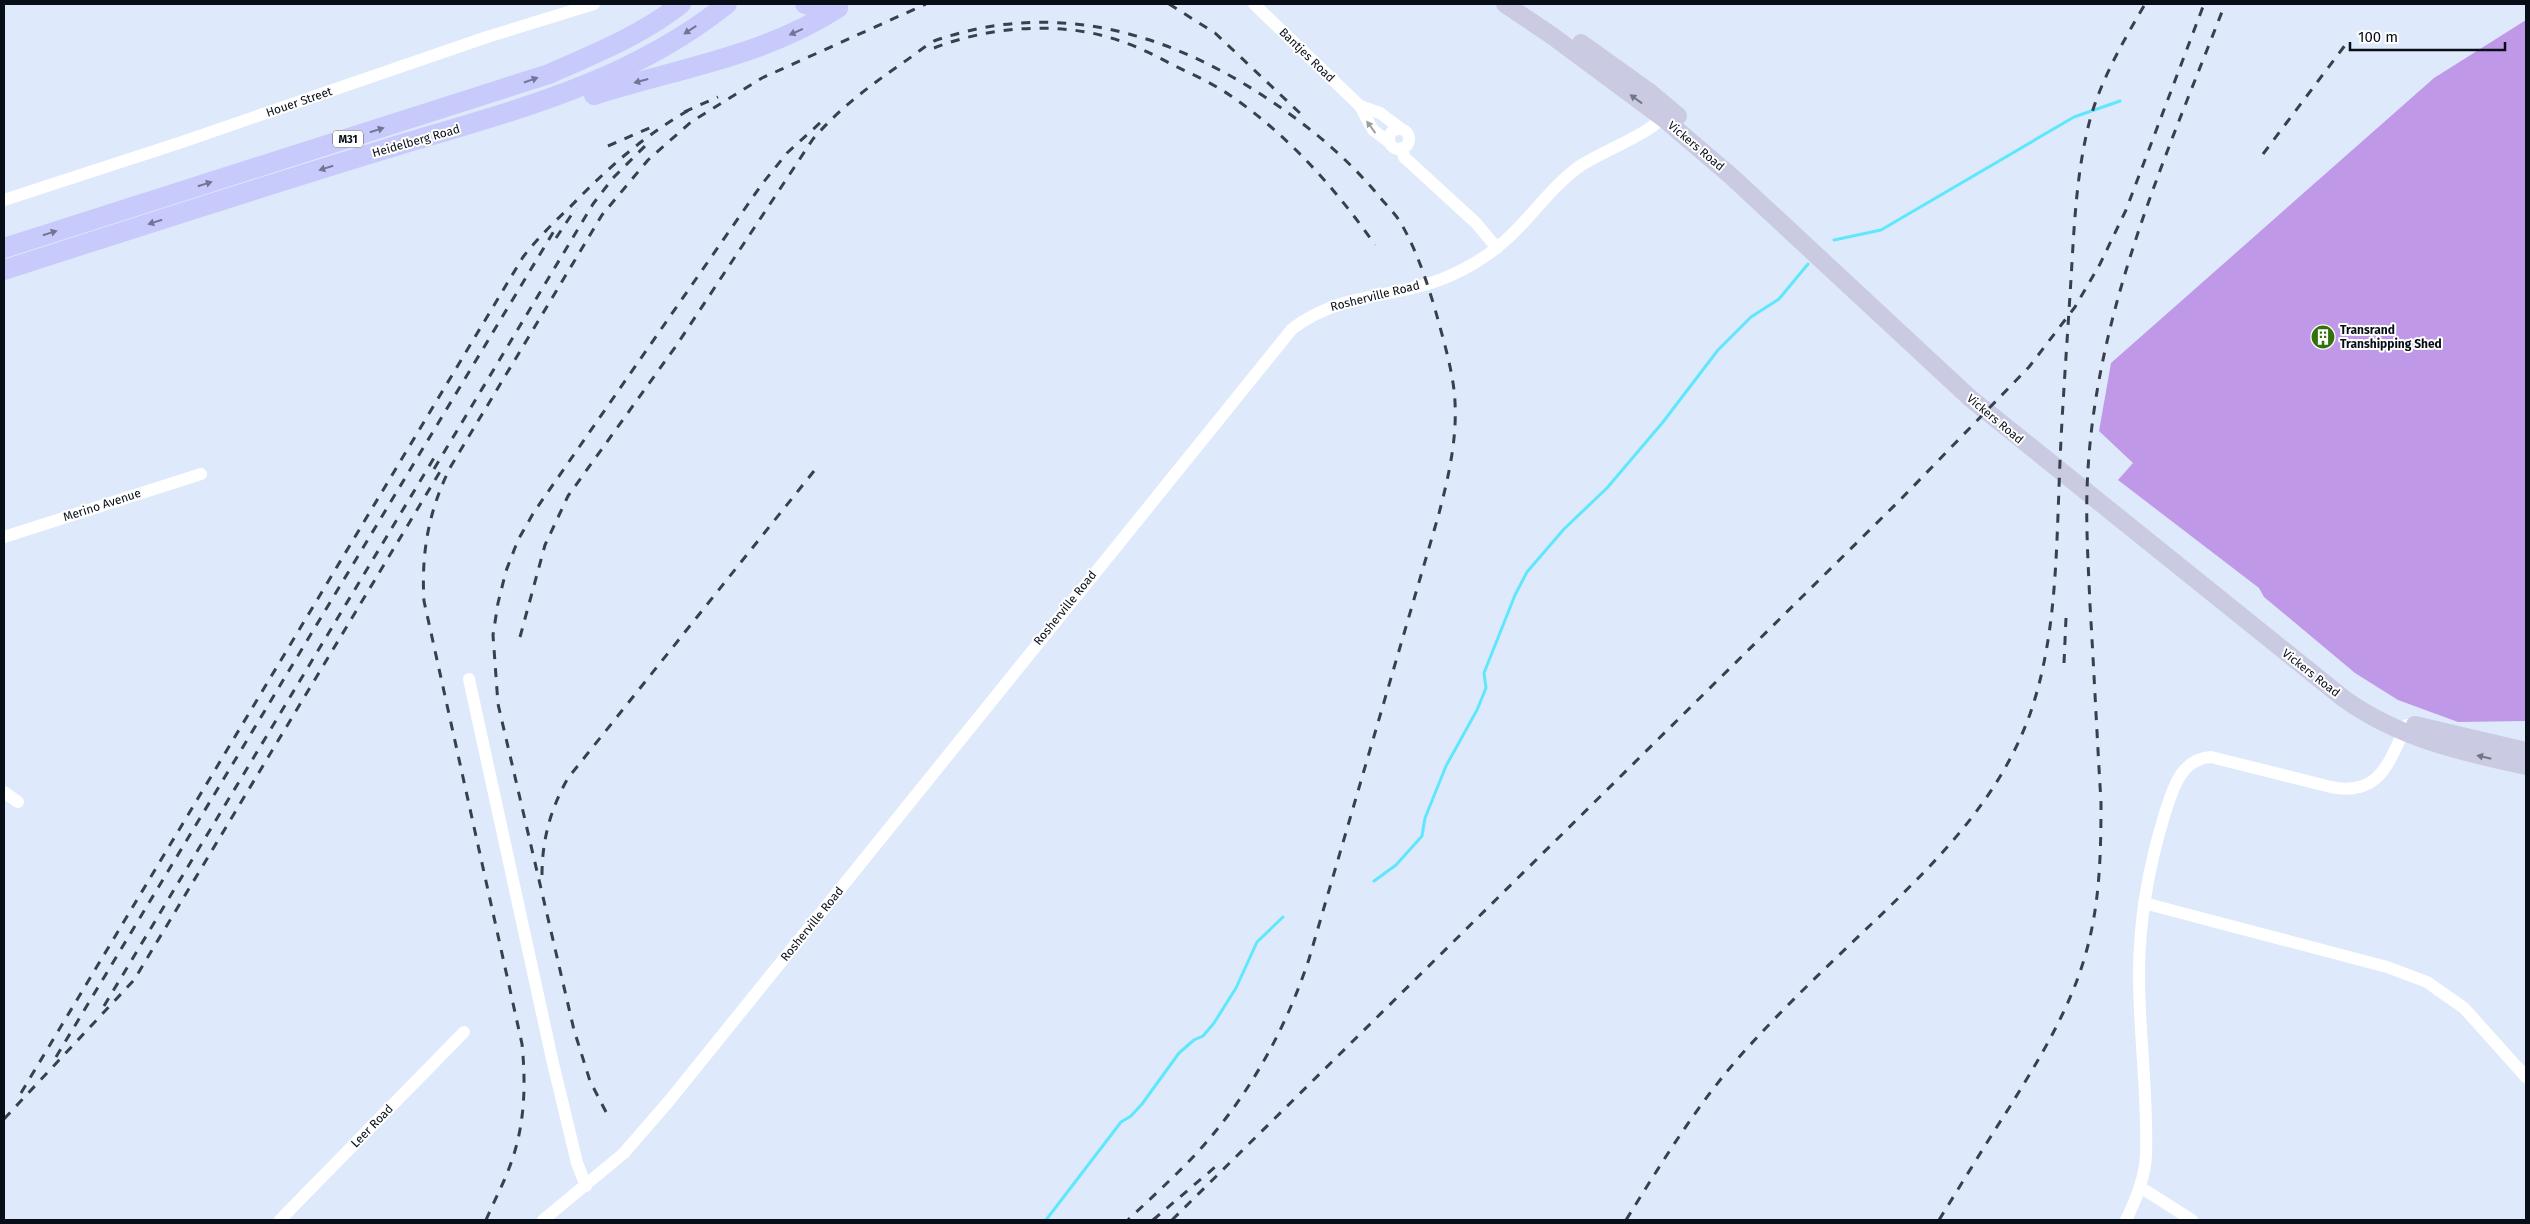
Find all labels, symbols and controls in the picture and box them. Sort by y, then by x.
scale bar [2350,20,2505,52]
one-way arrow [684,25,697,35]
street label: Bantjes Road [1276,25,1338,85]
text: 100 m [2358,28,2398,46]
one-way arrow [789,29,803,37]
one-way arrow [524,76,539,83]
one-way arrow [633,77,648,85]
street label: Houer Street [264,84,335,120]
one-way arrow [1630,93,1643,104]
street label: Vickers Road [1665,118,1727,174]
one-way arrow [1366,121,1377,134]
street label: Heidelberg Road [371,122,461,160]
one-way arrow [369,125,384,133]
road number: M31 [333,130,363,148]
one-way arrow [319,165,334,172]
one-way arrow [198,179,213,187]
one-way arrow [147,219,162,227]
one-way arrow [43,228,58,236]
street label: Rosherville Road [1329,278,1421,314]
place label: Transrand Transhipping Shed [2340,323,2442,351]
building icon: Transrand Transhipping Shed [2310,324,2336,350]
street label: Vickers Road [1964,391,2026,447]
street label: Merino Avenue [61,486,143,524]
street label: Rosherville Road [1031,568,1099,648]
street label: Vickers Road [2279,646,2343,700]
one-way arrow [2476,753,2491,761]
street label: Rosherville Road [778,884,846,964]
street label: Leer Road [348,1102,396,1150]

